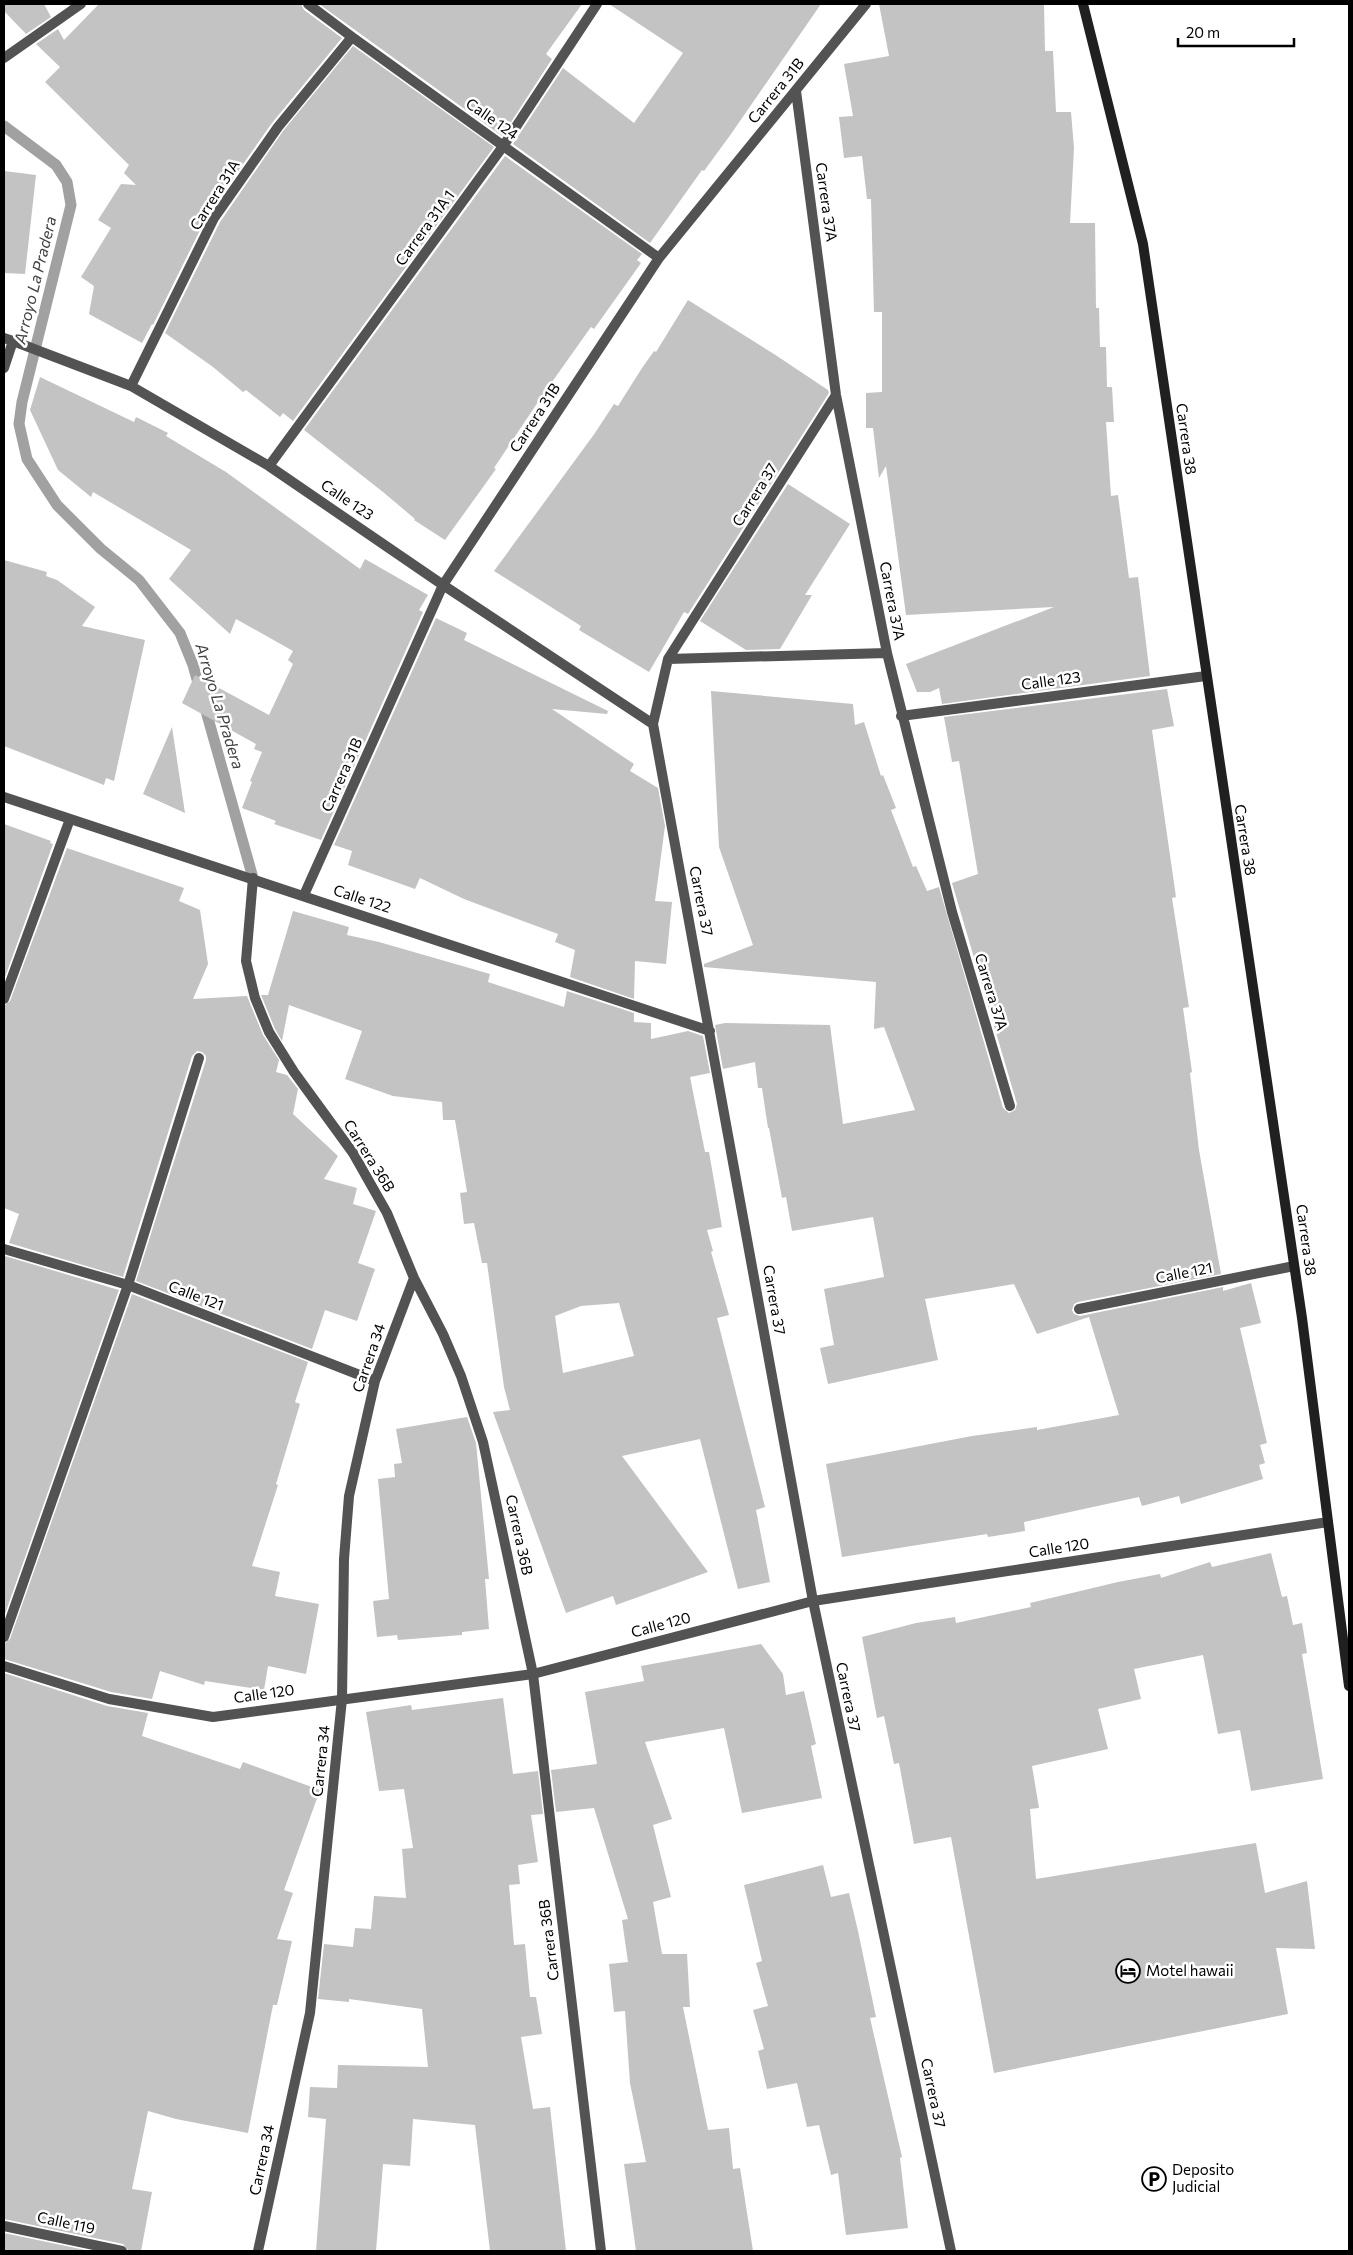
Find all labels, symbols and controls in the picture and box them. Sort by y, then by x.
scale bar [1178,15,1294,47]
text: 20 m [1186,23,1220,41]
street label: Carrera 31B [743,54,807,127]
street label: Calle 124 [463,94,522,143]
street label: Carrera 31A [185,156,243,233]
street label: Carrera 37A [813,161,841,243]
street label: Carrera 31A 1 [391,186,458,269]
water label: Arroyo La Pradera [9,214,60,347]
street label: Carrera 31B [505,379,563,455]
street label: Carrera 38 [1173,402,1201,476]
street label: Carrera 37 [728,460,781,529]
street label: Calle 123 [318,475,377,523]
street label: Carrera 37A [877,560,909,642]
water label: Arroyo La Pradera [192,640,249,771]
street label: Calle 123 [1020,667,1082,693]
street label: Carrera 31B [317,735,365,814]
street label: Carrera 38 [1231,803,1261,877]
street label: Carrera 37 [686,864,718,937]
street label: Calle 122 [331,880,393,916]
street label: Carrera 37A [972,951,1012,1033]
street label: Carrera 36B [341,1116,399,1195]
street label: Carrera 38 [1293,1203,1321,1277]
street label: Calle 121 [1154,1258,1214,1286]
street label: Carrera 37 [760,1263,790,1336]
street label: Calle 121 [166,1276,227,1314]
street label: Carrera 34 [348,1321,388,1395]
street label: Carrera 36B [503,1493,537,1577]
street label: Calle 120 [1027,1533,1090,1561]
street label: Calle 120 [629,1607,693,1641]
street label: Carrera 37 [833,1660,865,1733]
street label: Calle 120 [232,1680,295,1706]
street label: Carrera 34 [307,1724,333,1798]
street label: Carrera 36B [534,1898,562,1982]
hotel icon: Motel hawaii [1115,1958,1141,1984]
place label: Motel hawaii [1146,1961,1234,1979]
street label: Carrera 37 [918,2056,950,2129]
street label: Carrera 34 [245,2123,277,2197]
place label: Deposito Judicial [1172,2160,1234,2195]
parking icon: Deposito Judicial [1141,2166,1167,2192]
street label: Calle 119 [36,2207,97,2237]

